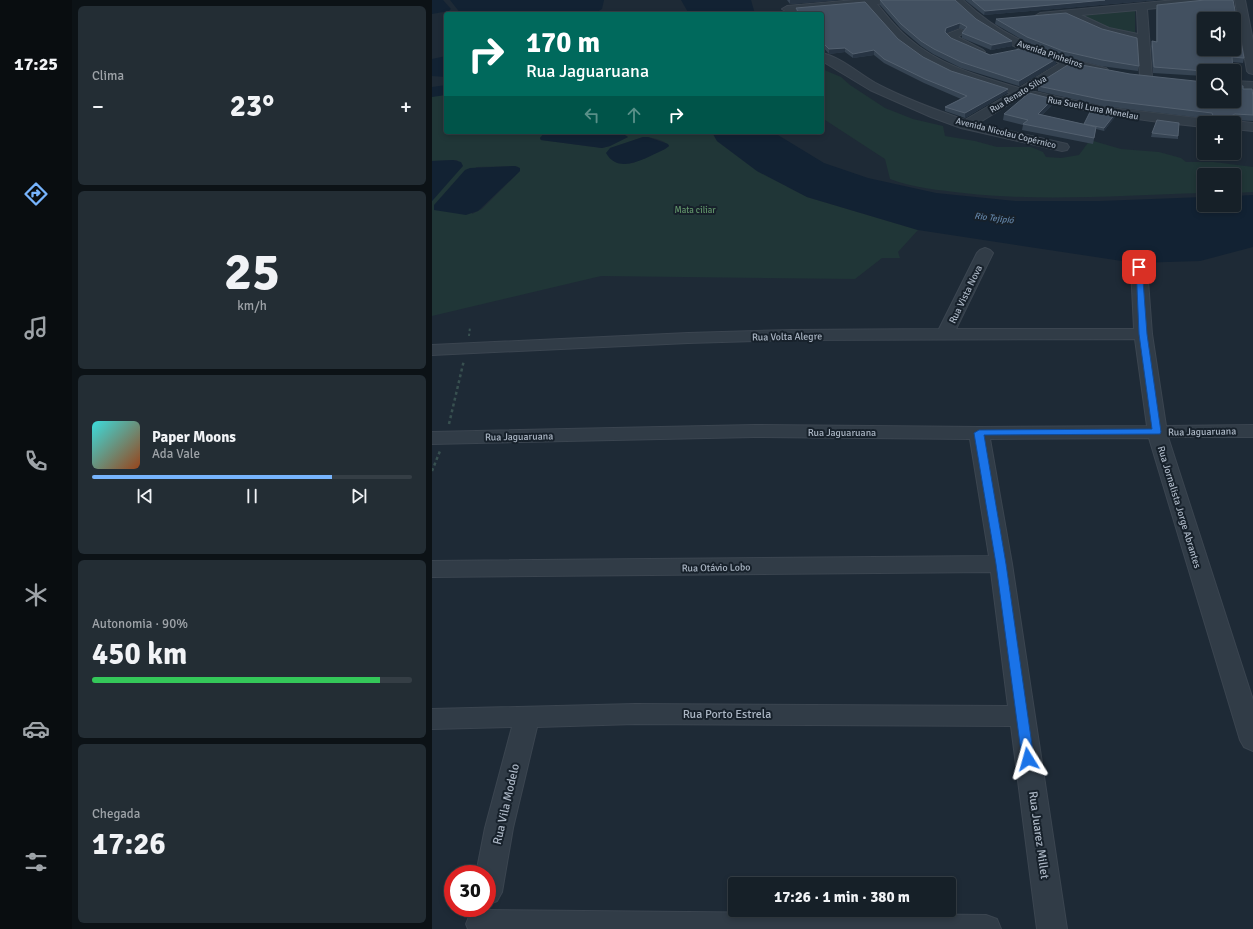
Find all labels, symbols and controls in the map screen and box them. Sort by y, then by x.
map controls [1197,12,1241,212]
button: sound [1197,12,1241,56]
text: 170 m [526,26,600,60]
icon: right [460,28,512,80]
street label: Avenida Pinheiros [1016,38,1084,71]
text: 17:25 [14,53,58,75]
text: Rua Jaguaruana [526,60,649,82]
button: search [1197,64,1241,108]
text: Clima [92,68,124,84]
street label: Rua Renato Silva [988,73,1049,116]
text: 23° [230,88,274,125]
text: − [92,93,104,120]
text: + [400,93,412,120]
street label: Rua Sueli Luna Menelau [1047,94,1139,123]
icon: left [581,104,603,126]
icon: ahead [623,104,645,126]
icon: right [665,104,687,126]
street label: Avenida Nicolau Copérnico [955,116,1057,151]
button: + [1197,116,1241,160]
button: − [1197,168,1241,212]
icon: directions [22,180,50,208]
park label: Mata ciliar [674,205,716,216]
water label: Rio Tejipió [974,211,1016,227]
text: 25 [224,240,280,304]
pin [1122,250,1156,284]
icon: arrive [1128,256,1150,278]
street label: Rua Vista Nova [947,263,985,326]
text: km/h [237,298,267,314]
icon: music [22,314,50,342]
street label: Rua Volta Alegre [752,330,822,344]
street label: Rua Jaguaruana [1168,425,1236,439]
street label: Rua Jaguaruana [808,427,876,439]
text: Paper Moons [152,428,236,446]
street label: Rua Jaguaruana [485,430,553,444]
street label: Rua Jornalista Jorge Abrantes [1155,445,1204,570]
text: Ada Vale [152,446,200,462]
icon: phone [22,447,50,475]
icon: previous [134,485,156,507]
icon: pause [241,485,263,507]
icon: next [348,485,370,507]
street label: Rua Otávio Lobo [682,561,750,575]
icon: climate [22,581,50,609]
text: Autonomia · 90% [92,616,188,632]
text: 450 km [92,636,187,673]
street label: Rua Porto Estrela [683,707,771,722]
icon: car [22,715,50,743]
position arrow [1007,738,1049,780]
street label: Rua Vila Modelo [490,762,523,846]
street label: Rua Juarez Millet [1025,790,1052,880]
text: Chegada [92,806,140,822]
text: 17:26 [92,826,166,863]
icon: filters [22,848,50,876]
speed limit sign: 30 [444,865,496,917]
text: 17:26 · 1 min · 380 m [774,888,910,906]

